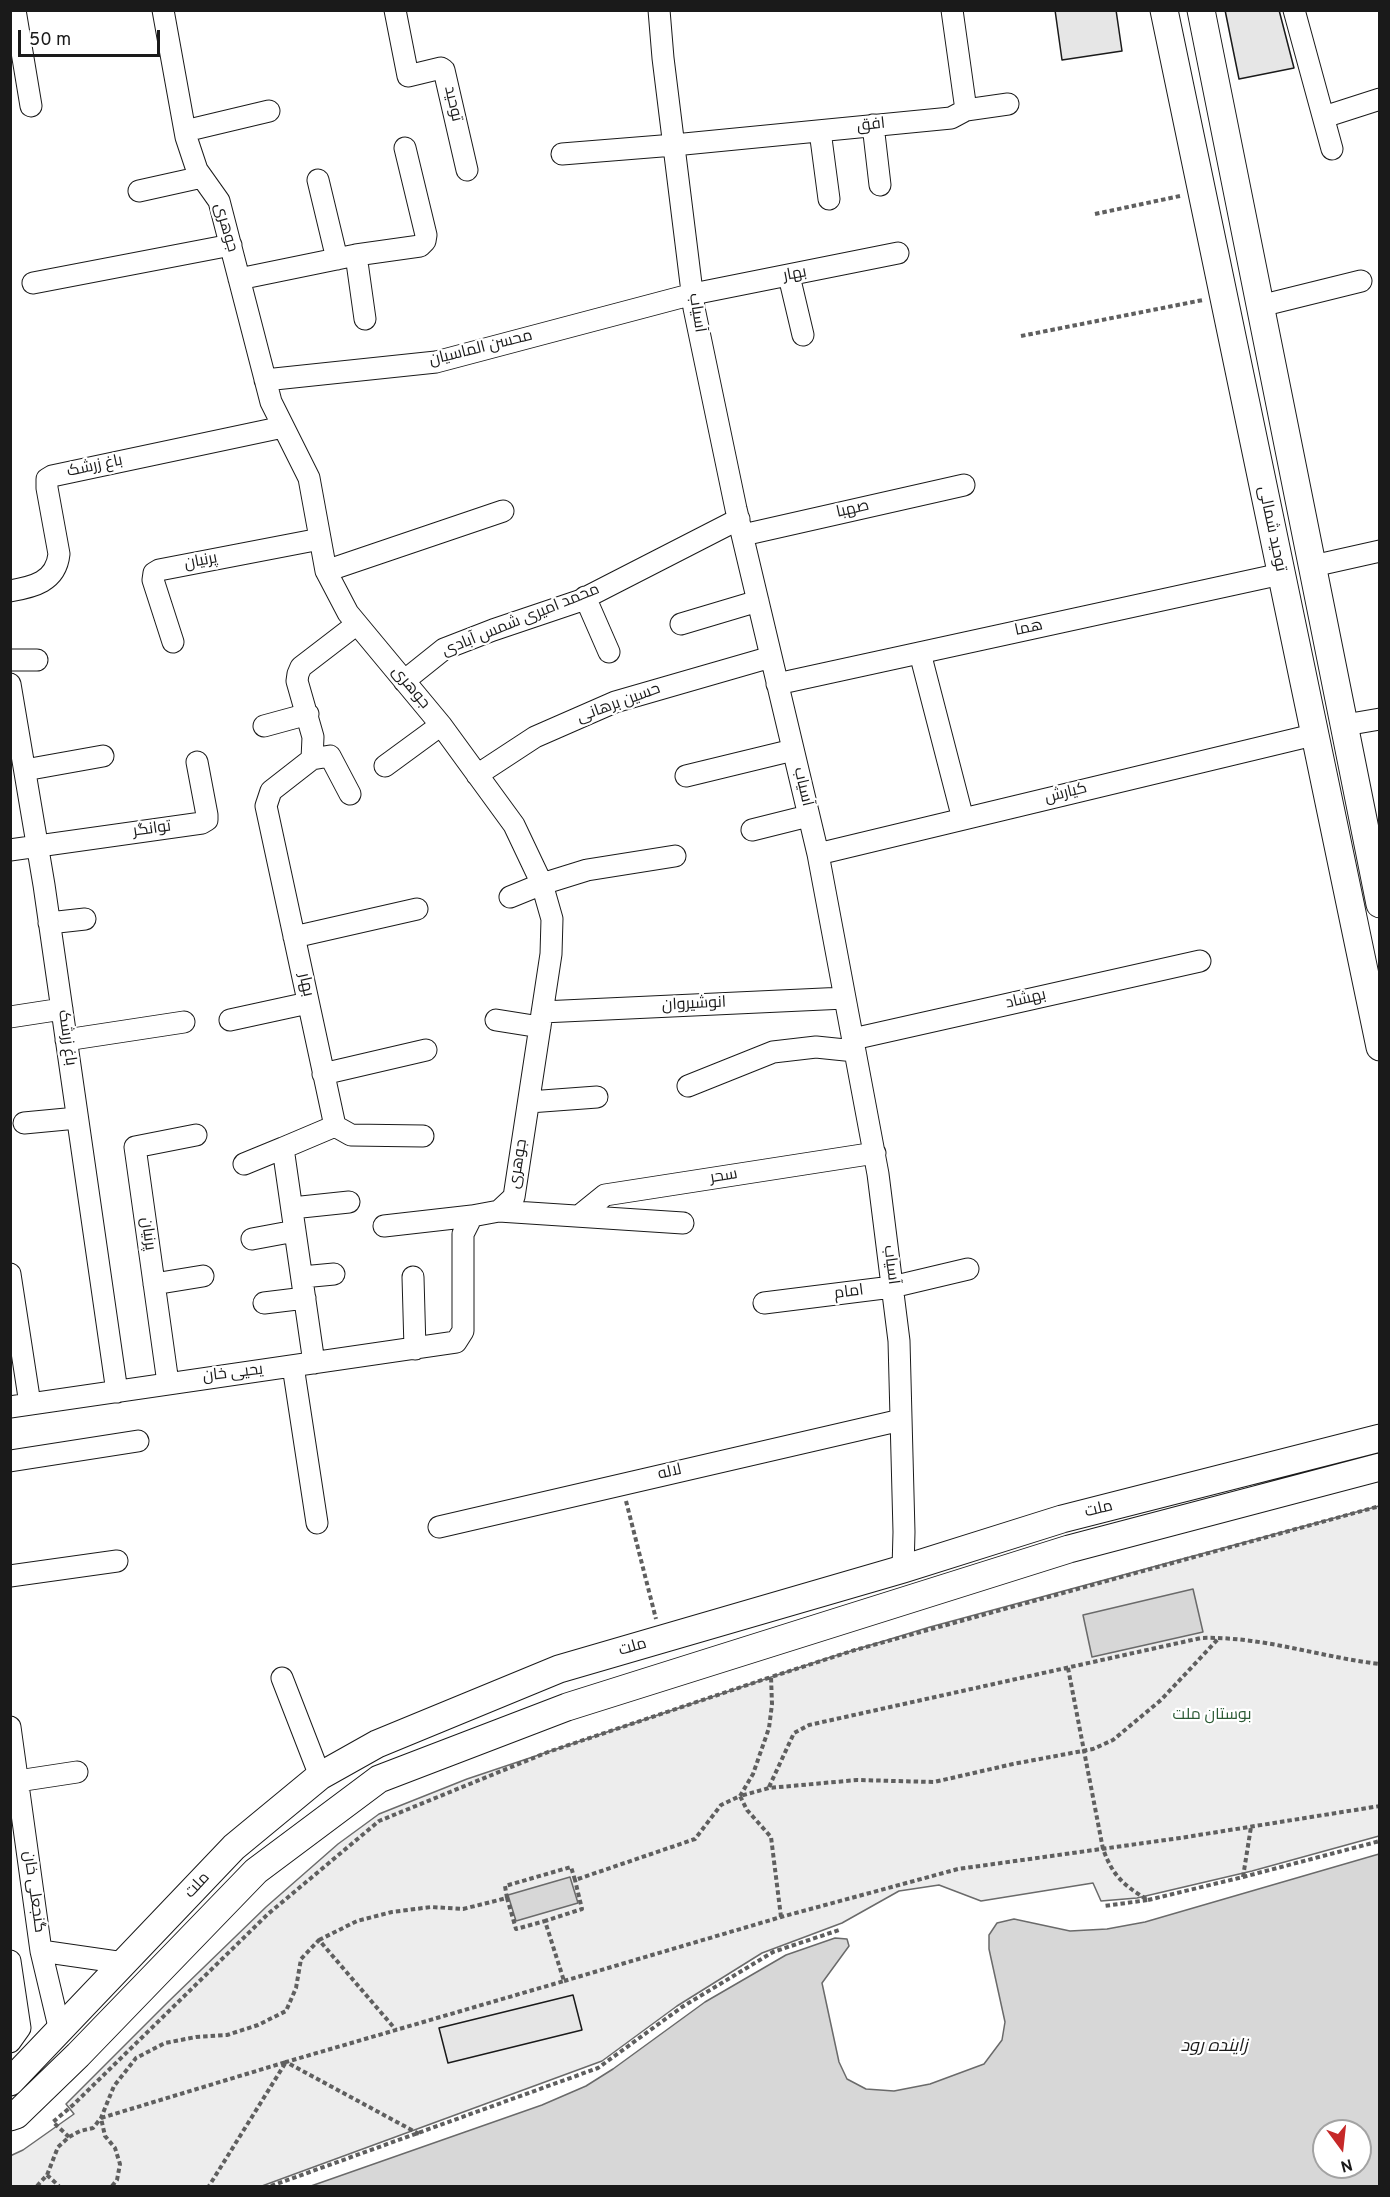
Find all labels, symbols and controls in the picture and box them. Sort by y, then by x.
scale bar [21,18,164,56]
text: 50 m [29,29,71,52]
street label: توحید [439,84,465,124]
street label: افق [856,115,886,137]
street label: جوهری [209,201,241,255]
street label: بهار [782,263,808,287]
street label: آسیاب [683,292,709,334]
street label: محسن الماسیان [427,327,535,371]
street label: باغ زرشک [65,452,125,482]
street label: توحید شمالی [1253,485,1289,573]
street label: صهبا [835,497,871,523]
street label: پرنیان [183,549,219,575]
street label: محمد امیری شمس آبادی [439,581,603,661]
street label: هما [1013,617,1045,641]
street label: جوهری [387,663,433,713]
street label: حسین برهانی [575,680,663,728]
street label: آسیاب [788,766,816,808]
street label: کیارش [1043,779,1089,809]
street label: توانگر [132,818,172,842]
street label: بهار [293,971,317,999]
street label: بهشاد [1004,986,1048,1014]
street label: انوشیروان [661,994,727,1016]
street label: باغ زرشک [53,1009,79,1067]
street label: جوهری [506,1138,532,1190]
street label: سحر [709,1165,739,1189]
street label: پرنیان [135,1216,159,1252]
street label: آسیاب [878,1244,902,1286]
street label: امام [833,1282,865,1304]
street label: یحیی خان [202,1361,264,1387]
street label: لاله [656,1461,684,1485]
street label: ملت [1083,1497,1115,1523]
street label: ملت [617,1635,649,1661]
park label: بوستان ملت [1173,1706,1251,1726]
street label: گنجعلی خان [18,1850,48,1934]
street label: ملت [181,1869,215,1903]
water label: زاینده رود [1180,2036,1248,2058]
north arrow [1312,2119,1372,2179]
text: N [1338,2153,1354,2176]

